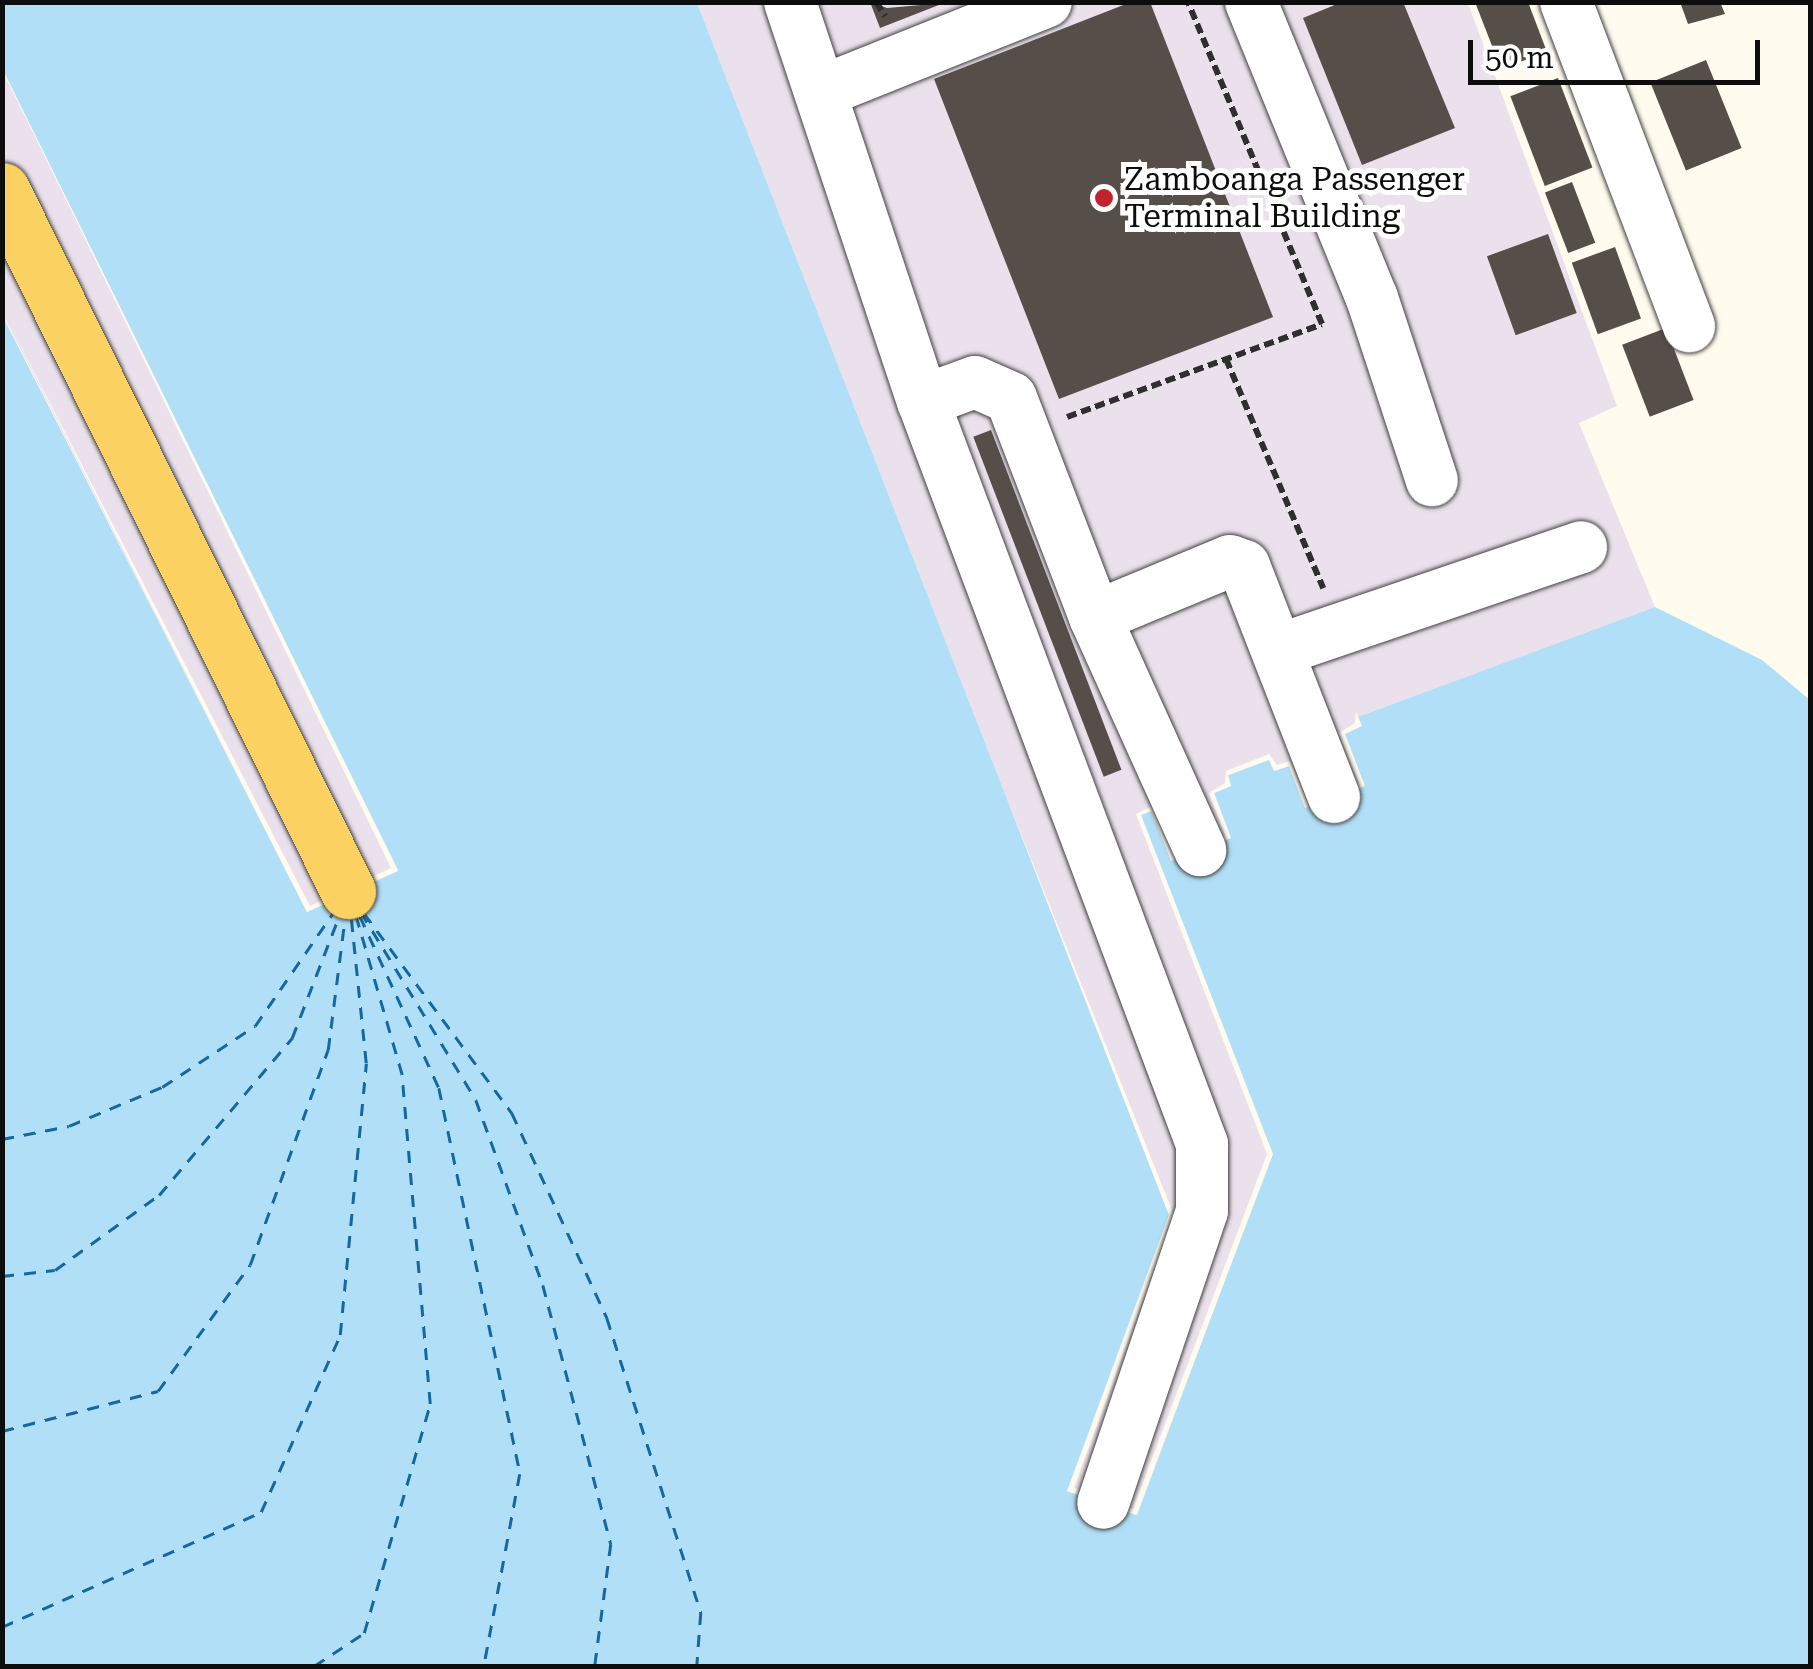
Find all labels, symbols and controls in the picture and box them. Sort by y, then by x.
scale bar [1473,20,1766,82]
text: 50 m [1485,40,1554,75]
place label: Zamboanga Passenger Terminal Building [1124,161,1465,236]
marker: Zamboanga Passenger Terminal Building [1093,187,1115,209]

